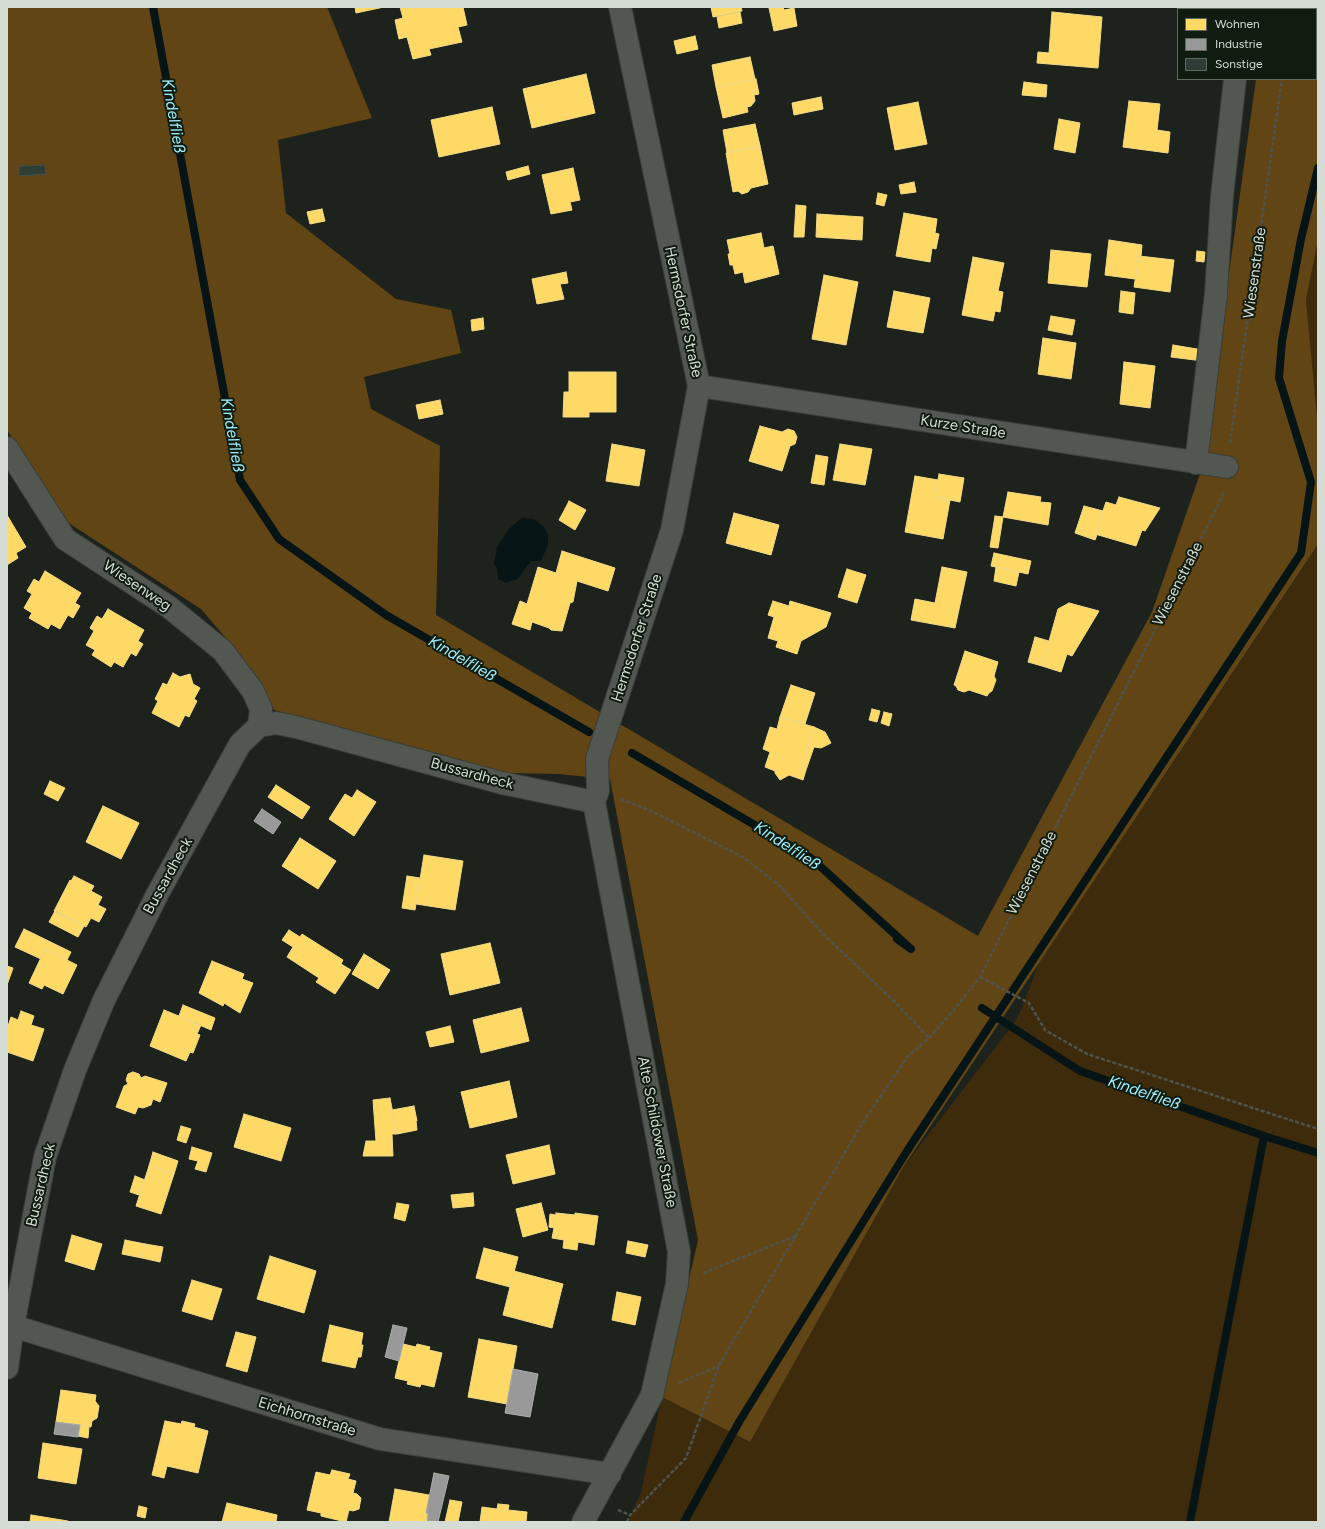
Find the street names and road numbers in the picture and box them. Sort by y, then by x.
street label: Wiesenstraße [1240,226,1270,320]
street label: Hermsdorfer Straße [660,245,706,379]
street label: Kurze Straße [919,411,1007,443]
street label: Wiesenstraße [1149,539,1207,629]
street label: Wiesenweg [100,557,174,615]
street label: Hermsdorfer Straße [608,572,666,704]
street label: Bussardheck [429,754,515,794]
street label: Wiesenstraße [1003,828,1061,918]
street label: Bussardheck [140,834,196,918]
street label: Alte Schildower Straße [634,1055,680,1209]
street label: Bussardheck [23,1142,59,1228]
street label: Eichhornstraße [256,1394,358,1440]

